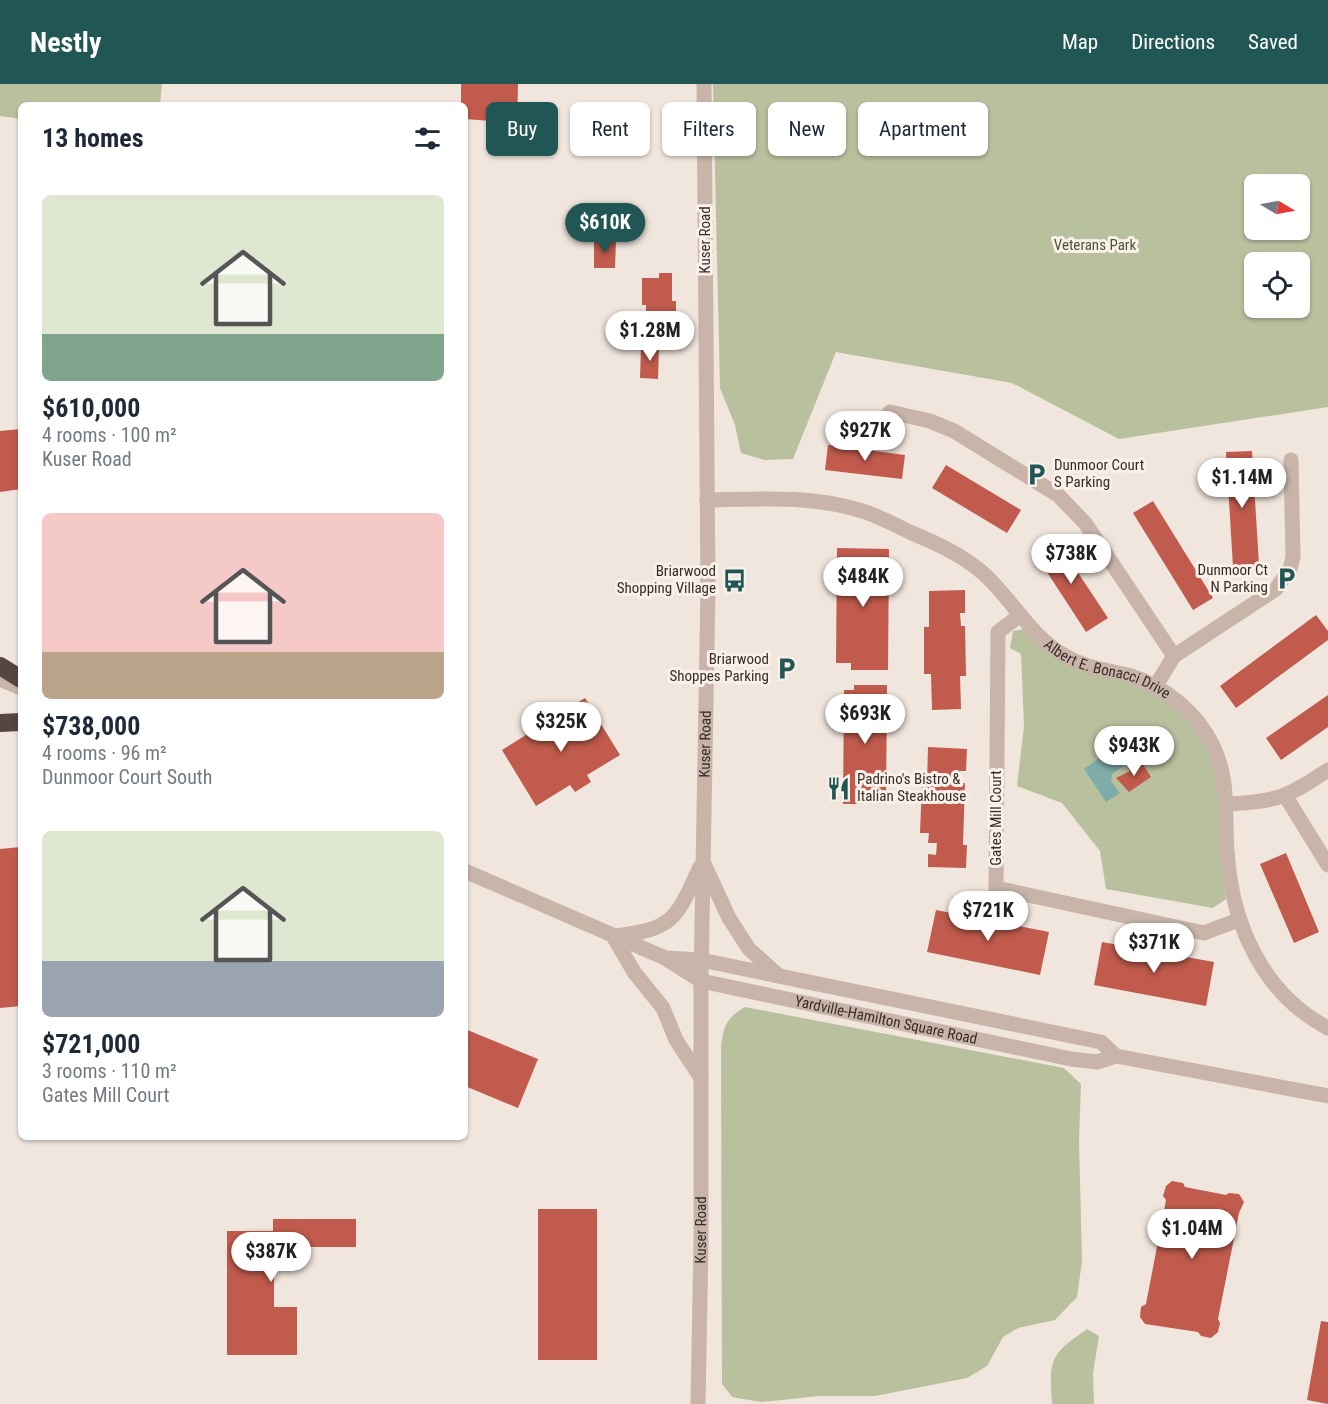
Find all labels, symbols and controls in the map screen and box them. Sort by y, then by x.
text: Nestly [30,26,101,59]
text: Map [1062,30,1098,54]
text: Directions [1131,30,1215,54]
text: Saved [1248,30,1298,54]
chip: Buy [486,102,558,156]
chip: Rent [570,102,650,156]
chip: Filters [662,102,756,156]
chip: New [768,102,846,156]
chip: Apartment [858,102,988,156]
icon: filters [411,122,444,155]
text: 13 homes [42,123,144,153]
north arrow [1244,174,1310,240]
map controls [1244,174,1310,318]
pin: $610K [563,203,647,254]
street label: Kuser Road [696,206,714,274]
text: $610K [579,210,631,234]
icon: home [189,234,297,342]
park label: Veterans Park [1054,236,1136,254]
button: locate [1244,252,1310,318]
pin: $1.28M [601,311,699,362]
text: $1.28M [619,318,681,342]
text: $610,000 [42,393,140,423]
pin: $927K [823,411,907,462]
text: $927K [839,418,891,442]
text: 4 rooms · 100 m² [42,423,177,447]
text: Kuser Road [42,447,132,471]
place label: Dunmoor Court S Parking [1054,456,1144,491]
pin: $1.14M [1193,458,1291,509]
parking icon: Dunmoor Court S Parking [1023,461,1049,487]
text: $1.14M [1211,465,1273,489]
pin: $738K [1029,534,1113,585]
text: $738K [1045,541,1097,565]
icon: home [189,552,297,660]
pin: $484K [821,557,905,608]
place label: Dunmoor Ct N Parking [1198,561,1268,596]
place label: Briarwood Shopping Village [617,562,716,597]
text: $484K [837,564,889,588]
parking icon: Dunmoor Ct N Parking [1273,566,1299,592]
bus stop icon: Briarwood Shopping Village [721,567,747,593]
street label: Albert E. Bonacci Drive [1040,635,1174,702]
place label: Briarwood Shoppes Parking [669,650,769,685]
parking icon: Briarwood Shoppes Parking [774,655,800,681]
pin: $693K [823,694,907,745]
text: $693K [839,701,891,725]
pin: $325K [519,702,603,753]
text: $325K [535,709,587,733]
street label: Kuser Road [696,710,715,778]
text: $738,000 [42,711,140,741]
pin: $943K [1092,726,1176,777]
text: $943K [1108,733,1160,757]
text: 4 rooms · 96 m² [42,741,167,765]
text: Dunmoor Court South [42,765,212,789]
place label: Padrino's Bistro & Italian Steakhouse [857,770,966,805]
street label: Gates Mill Court [987,770,1005,866]
restaurant icon: Padrino's Bistro & Italian Steakhouse [826,775,852,801]
icon: home [189,870,297,978]
pin: $721K [946,891,1030,942]
text: $721K [962,898,1014,922]
pin: $371K [1112,923,1196,974]
text: $371K [1128,930,1180,954]
street label: Yardville-Hamilton Square Road [793,992,979,1048]
text: $721,000 [42,1029,140,1059]
text: 3 rooms · 110 m² [42,1059,177,1083]
text: Gates Mill Court [42,1083,169,1107]
street label: Kuser Road [692,1196,710,1264]
pin: $1.04M [1143,1209,1241,1260]
text: $1.04M [1161,1216,1223,1240]
pin: $387K [229,1232,313,1283]
text: $387K [245,1239,297,1263]

